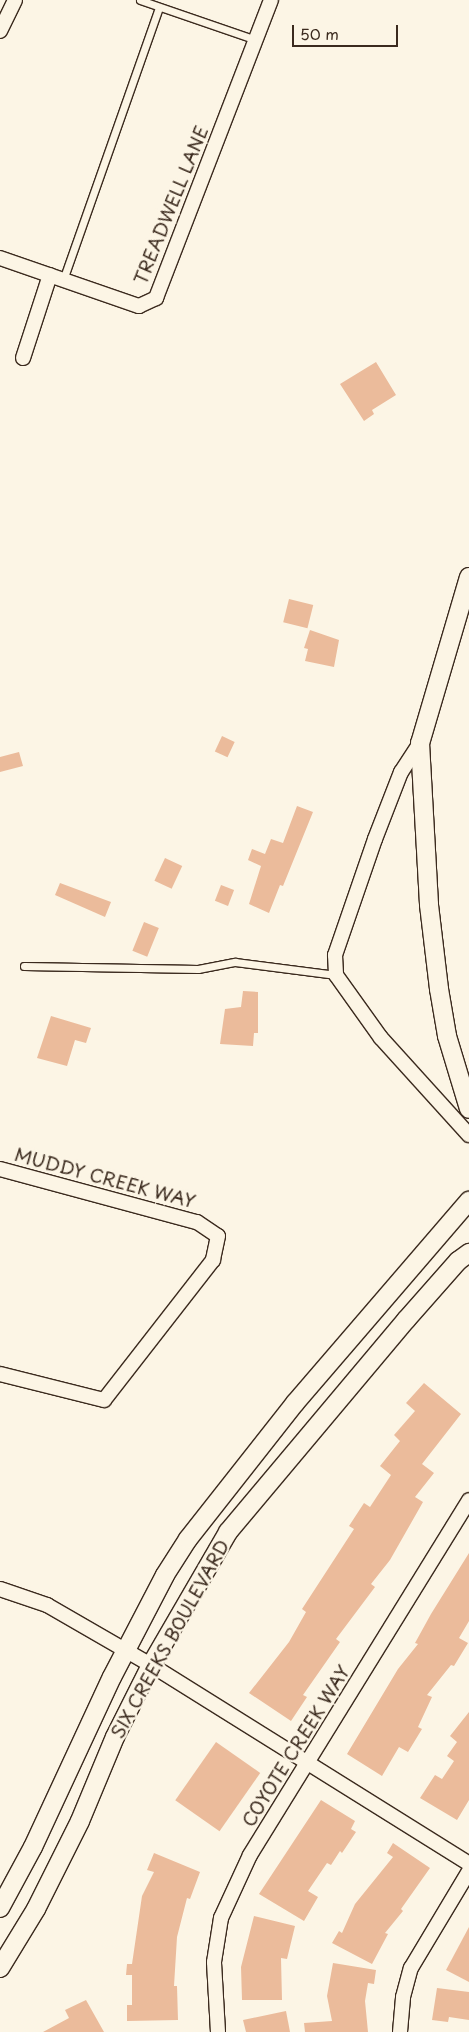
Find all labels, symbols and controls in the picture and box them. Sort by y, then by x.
scale bar [294,15,400,47]
text: 50 m [300,22,339,45]
street label: TREADWELL LANE [129,122,213,288]
street label: MUDDY CREEK WAY [12,1143,198,1213]
street label: SIX CREEKS BOULEVARD [106,1535,234,1743]
street label: COYOTE CREEK WAY [237,1660,355,1832]

